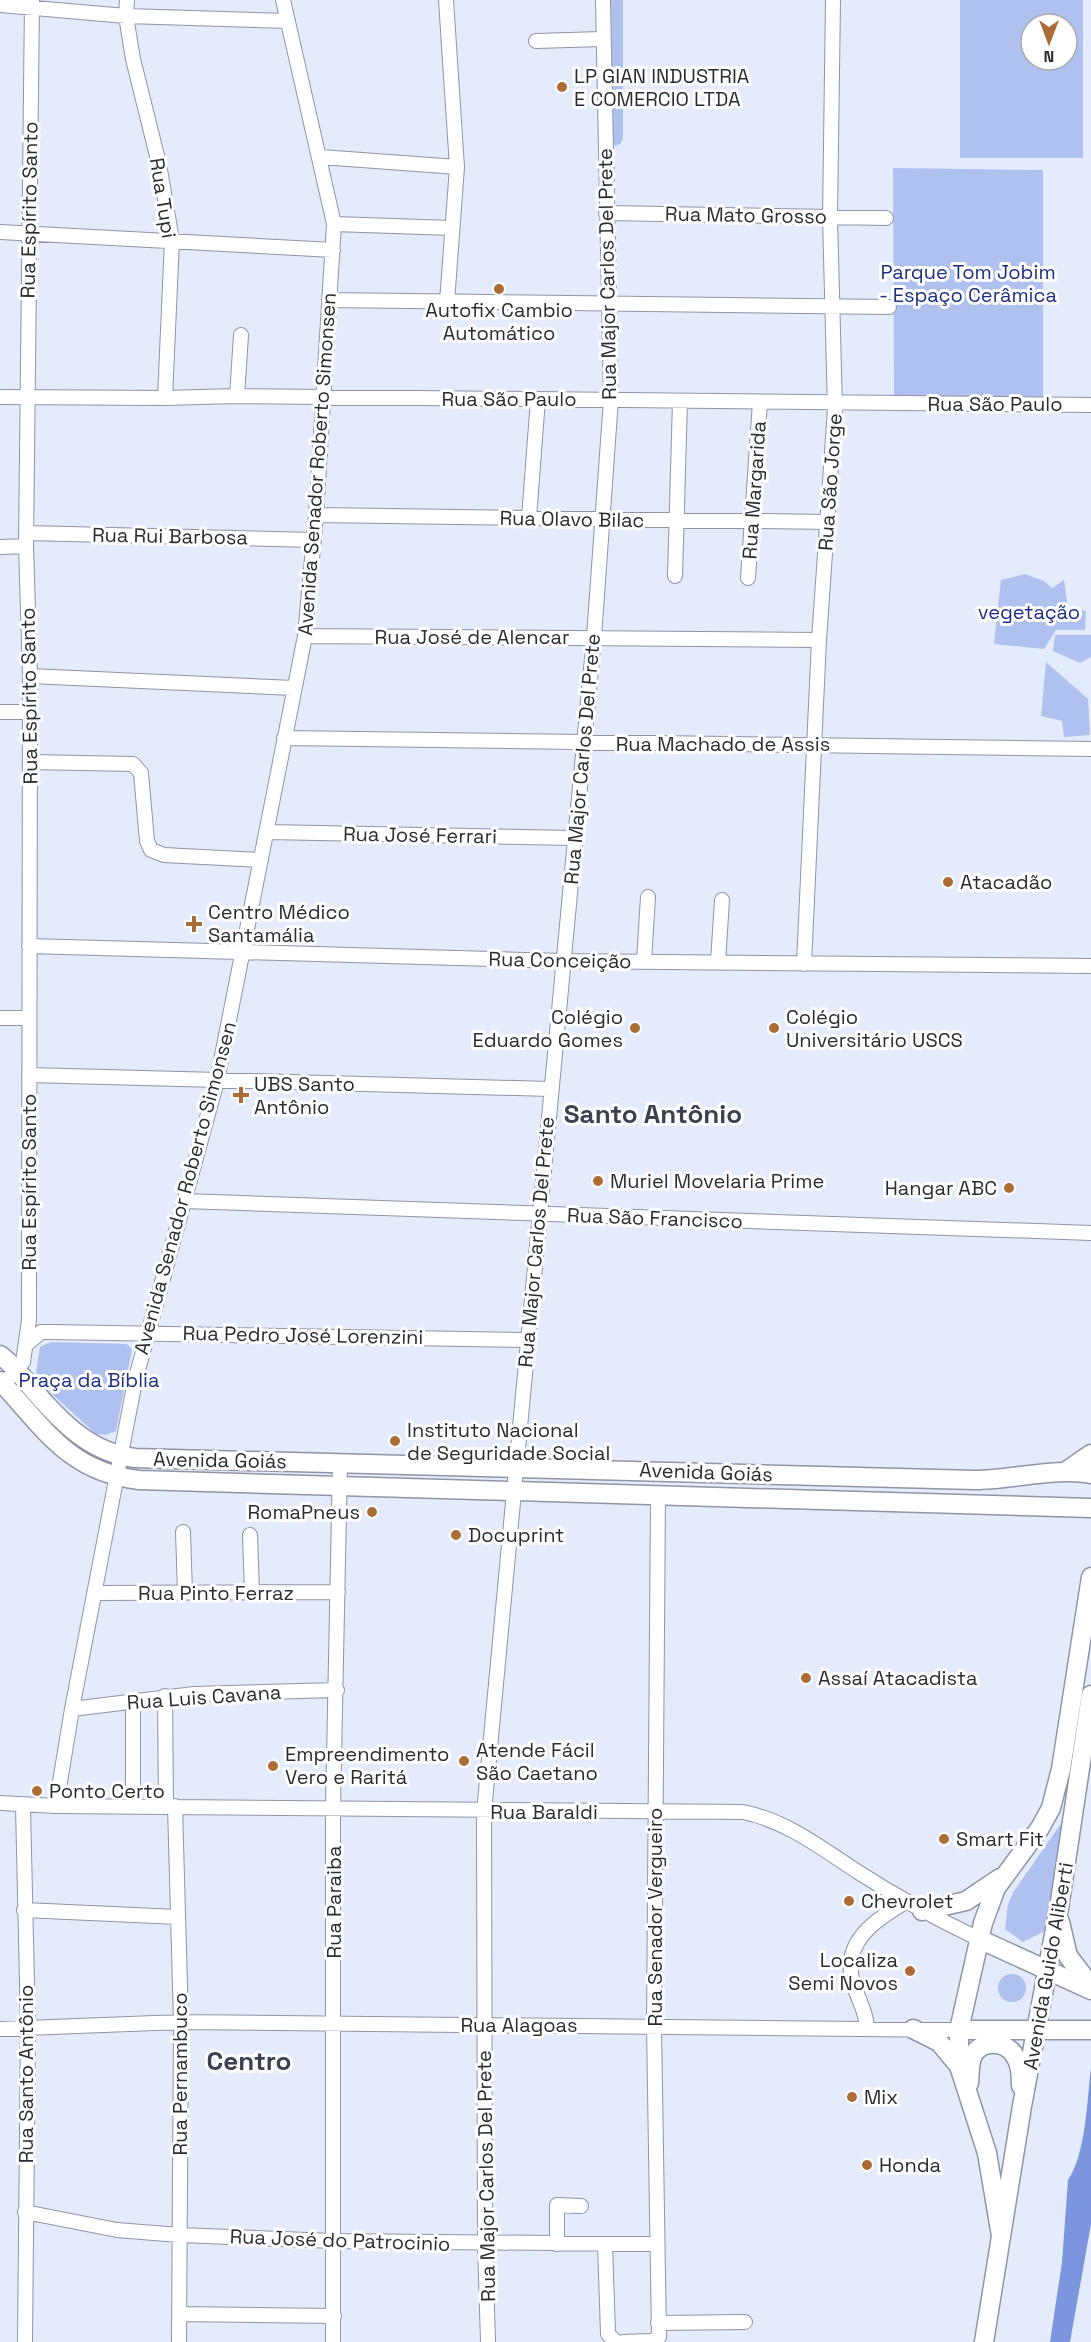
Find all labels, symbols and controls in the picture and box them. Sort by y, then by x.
north arrow [1019,12,1079,72]
text: N [1044,46,1054,67]
place label: LP GIAN INDUSTRIA E COMERCIO LTDA [574,63,750,112]
marker: LP GIAN INDUSTRIA E COMERCIO LTDA [555,80,569,94]
street label: Rua Espírito Santo [14,121,44,299]
street label: Rua Major Carlos Del Prete [592,148,622,400]
street label: Rua Tupi [144,156,182,240]
street label: Rua Mato Grosso [665,201,827,229]
park label: Parque Tom Jobim - Espaço Cerâmica [879,259,1057,308]
marker: Autofix Cambio Automático [492,282,506,296]
street label: Avenida Senador Roberto Simonsen [292,292,342,636]
place label: Autofix Cambio Automático [425,297,573,346]
street label: Rua São Paulo [441,386,577,412]
street label: Rua São Paulo [927,391,1063,417]
street label: Rua São Jorge [812,412,848,552]
street label: Rua Margarida [736,420,772,560]
street label: Rua Olavo Bilac [499,505,645,533]
street label: Rua Rui Barbosa [92,522,248,550]
park label: vegetação [978,599,1080,625]
street label: Rua Espírito Santo [14,607,44,785]
street label: Rua José de Alencar [375,624,569,650]
street label: Rua Major Carlos Del Prete [558,633,606,885]
street label: Rua Machado de Assis [616,731,830,757]
street label: Rua José Ferrari [343,821,497,849]
place label: Atacadão [960,869,1052,895]
marker: Atacadão [941,875,955,889]
place label: Centro Médico Santamália [208,899,350,948]
marker: Centro Médico Santamália [185,915,203,933]
street label: Rua Conceição [488,946,632,974]
place label: Colégio Eduardo Gomes [472,1004,623,1053]
place label: Colégio Universitário USCS [786,1004,963,1053]
street label: Avenida Senador Roberto Simonsen [128,1019,242,1357]
marker: Colégio Eduardo Gomes [628,1021,642,1035]
marker: Colégio Universitário USCS [767,1021,781,1035]
place label: UBS Santo Antônio [254,1071,355,1120]
marker: UBS Santo Antônio [232,1086,250,1104]
street label: Rua Espírito Santo [16,1094,42,1270]
district label: Santo Antônio [564,1097,742,1131]
street label: Rua Major Carlos Del Prete [512,1116,560,1368]
place label: Muriel Movelaria Prime [610,1168,824,1194]
marker: Muriel Movelaria Prime [591,1174,605,1188]
place label: Hangar ABC [885,1175,997,1201]
marker: Hangar ABC [1002,1181,1016,1195]
street label: Rua São Francisco [567,1202,743,1234]
street label: Rua Pedro José Lorenzini [182,1320,424,1350]
park label: Praça da Bíblia [19,1367,159,1393]
place label: Instituto Nacional de Seguridade Social [407,1417,610,1466]
marker: Instituto Nacional de Seguridade Social [388,1434,402,1448]
street label: Avenida Goiás [153,1446,287,1474]
street label: Avenida Goiás [639,1457,773,1487]
place label: RomaPneus [247,1499,360,1525]
marker: RomaPneus [365,1505,379,1519]
place label: Docuprint [468,1522,564,1548]
marker: Docuprint [449,1528,463,1542]
street label: Rua Pinto Ferraz [138,1580,294,1606]
place label: Assaí Atacadista [818,1665,977,1691]
marker: Assaí Atacadista [799,1671,813,1685]
street label: Rua Luis Cavana [126,1679,282,1715]
place label: Atende Fácil São Caetano [476,1737,598,1786]
place label: Empreendimento Vero e Raritá [285,1741,449,1790]
marker: Atende Fácil São Caetano [457,1754,471,1768]
marker: Empreendimento Vero e Raritá [266,1759,280,1773]
place label: Ponto Certo [49,1778,165,1804]
marker: Ponto Certo [30,1784,44,1798]
street label: Rua Baraldi [490,1799,598,1825]
street label: Rua Senador Vergueiro [642,1808,668,2026]
place label: Smart Fit [956,1826,1044,1852]
marker: Smart Fit [937,1832,951,1846]
street label: Rua Paraiba [321,1846,347,1958]
street label: Avenida Guido Aliberti [1017,1860,1079,2072]
place label: Chevrolet [861,1888,953,1914]
marker: Chevrolet [842,1894,856,1908]
place label: Localiza Semi Novos [788,1947,898,1996]
marker: Localiza Semi Novos [903,1964,917,1978]
street label: Rua Santo Antônio [13,1985,39,2163]
street label: Rua Pernambuco [167,1993,193,2155]
street label: Rua Alagoas [460,2012,578,2038]
district label: Centro [207,2044,292,2078]
street label: Rua Major Carlos Del Prete [471,2050,501,2302]
place label: Mix [864,2084,898,2110]
marker: Mix [845,2090,859,2104]
place label: Honda [879,2152,941,2178]
marker: Honda [860,2158,874,2172]
street label: Rua José do Patrocinio [229,2223,451,2257]

